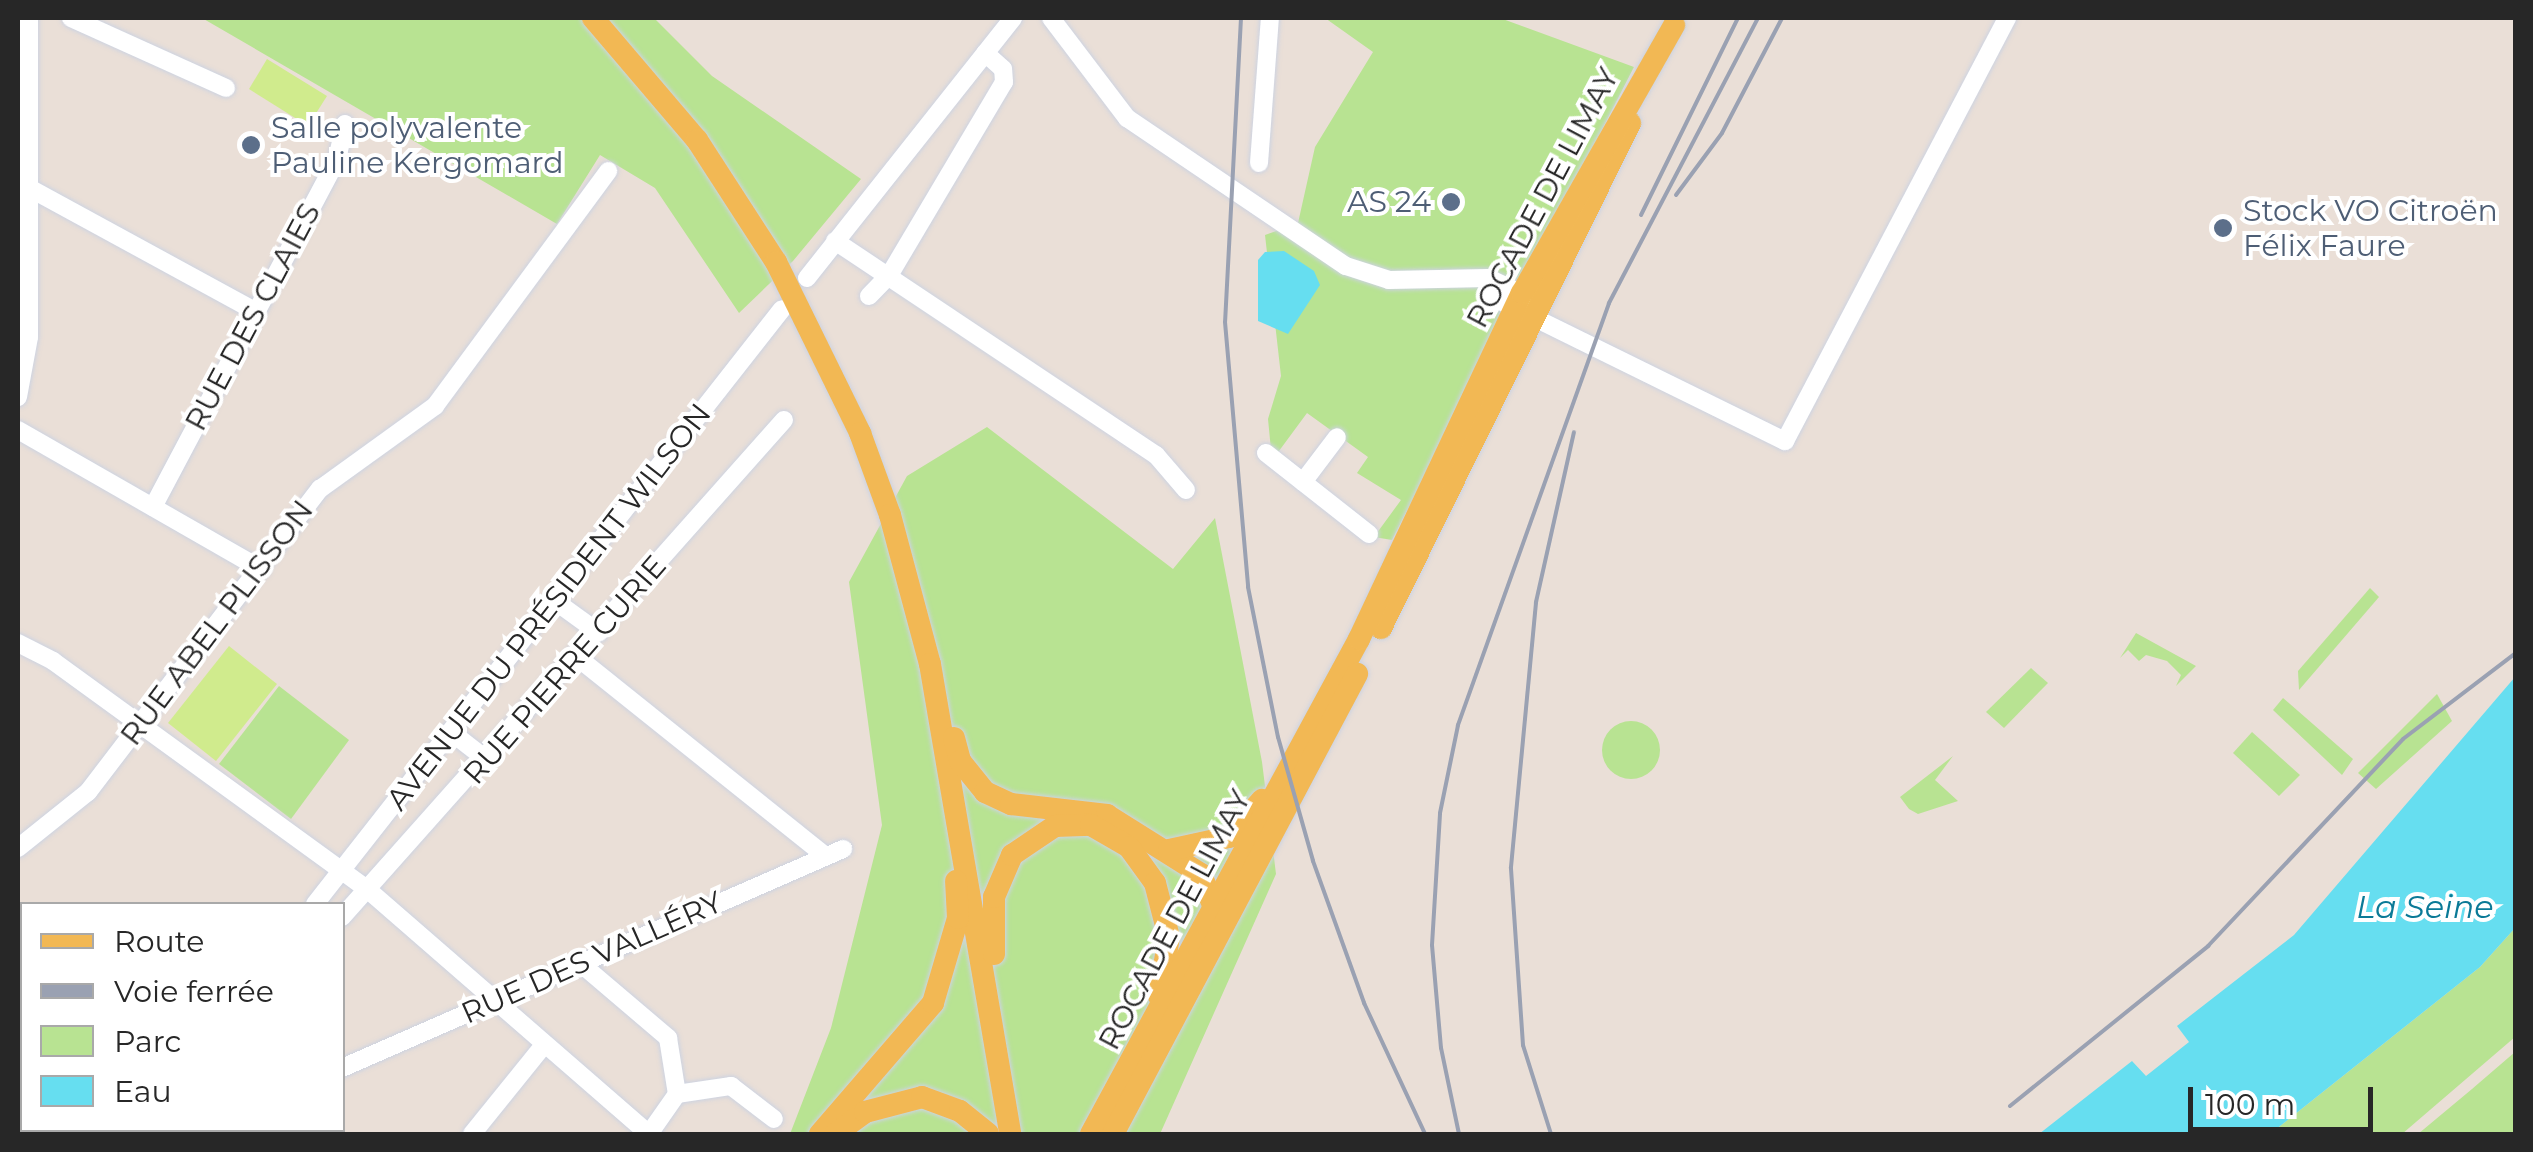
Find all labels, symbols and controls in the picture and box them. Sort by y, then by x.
street label: ROCADE DE LIMAY [1459,62,1627,334]
place label: Salle polyvalente Pauline Kergomard [271,110,564,180]
marker: Salle polyvalente Pauline Kergomard [240,134,262,156]
place label: AS 24 [1347,184,1431,220]
marker: AS 24 [1440,191,1462,213]
place label: Stock VO Citroën Félix Faure [2243,193,2498,264]
street label: RUE DES CLAIES [178,197,328,437]
marker: Stock VO Citroën Félix Faure [2212,217,2234,239]
street label: AVENUE DU PRÉSIDENT WILSON [379,397,719,817]
street label: RUE ABEL PLISSON [113,493,321,753]
street label: RUE PIERRE CURIE [456,548,674,792]
street label: ROCADE DE LIMAY [1091,784,1259,1056]
street label: RUE DES VALLÉRY [456,884,728,1032]
water label: La Seine [2356,888,2494,926]
legend [20,902,345,1132]
text: Route [114,923,204,960]
text: Voie ferrée [114,973,274,1010]
text: Parc [114,1023,181,1060]
scale bar [2193,1067,2378,1129]
text: Eau [114,1073,172,1110]
text: 100 m [2205,1086,2295,1123]

